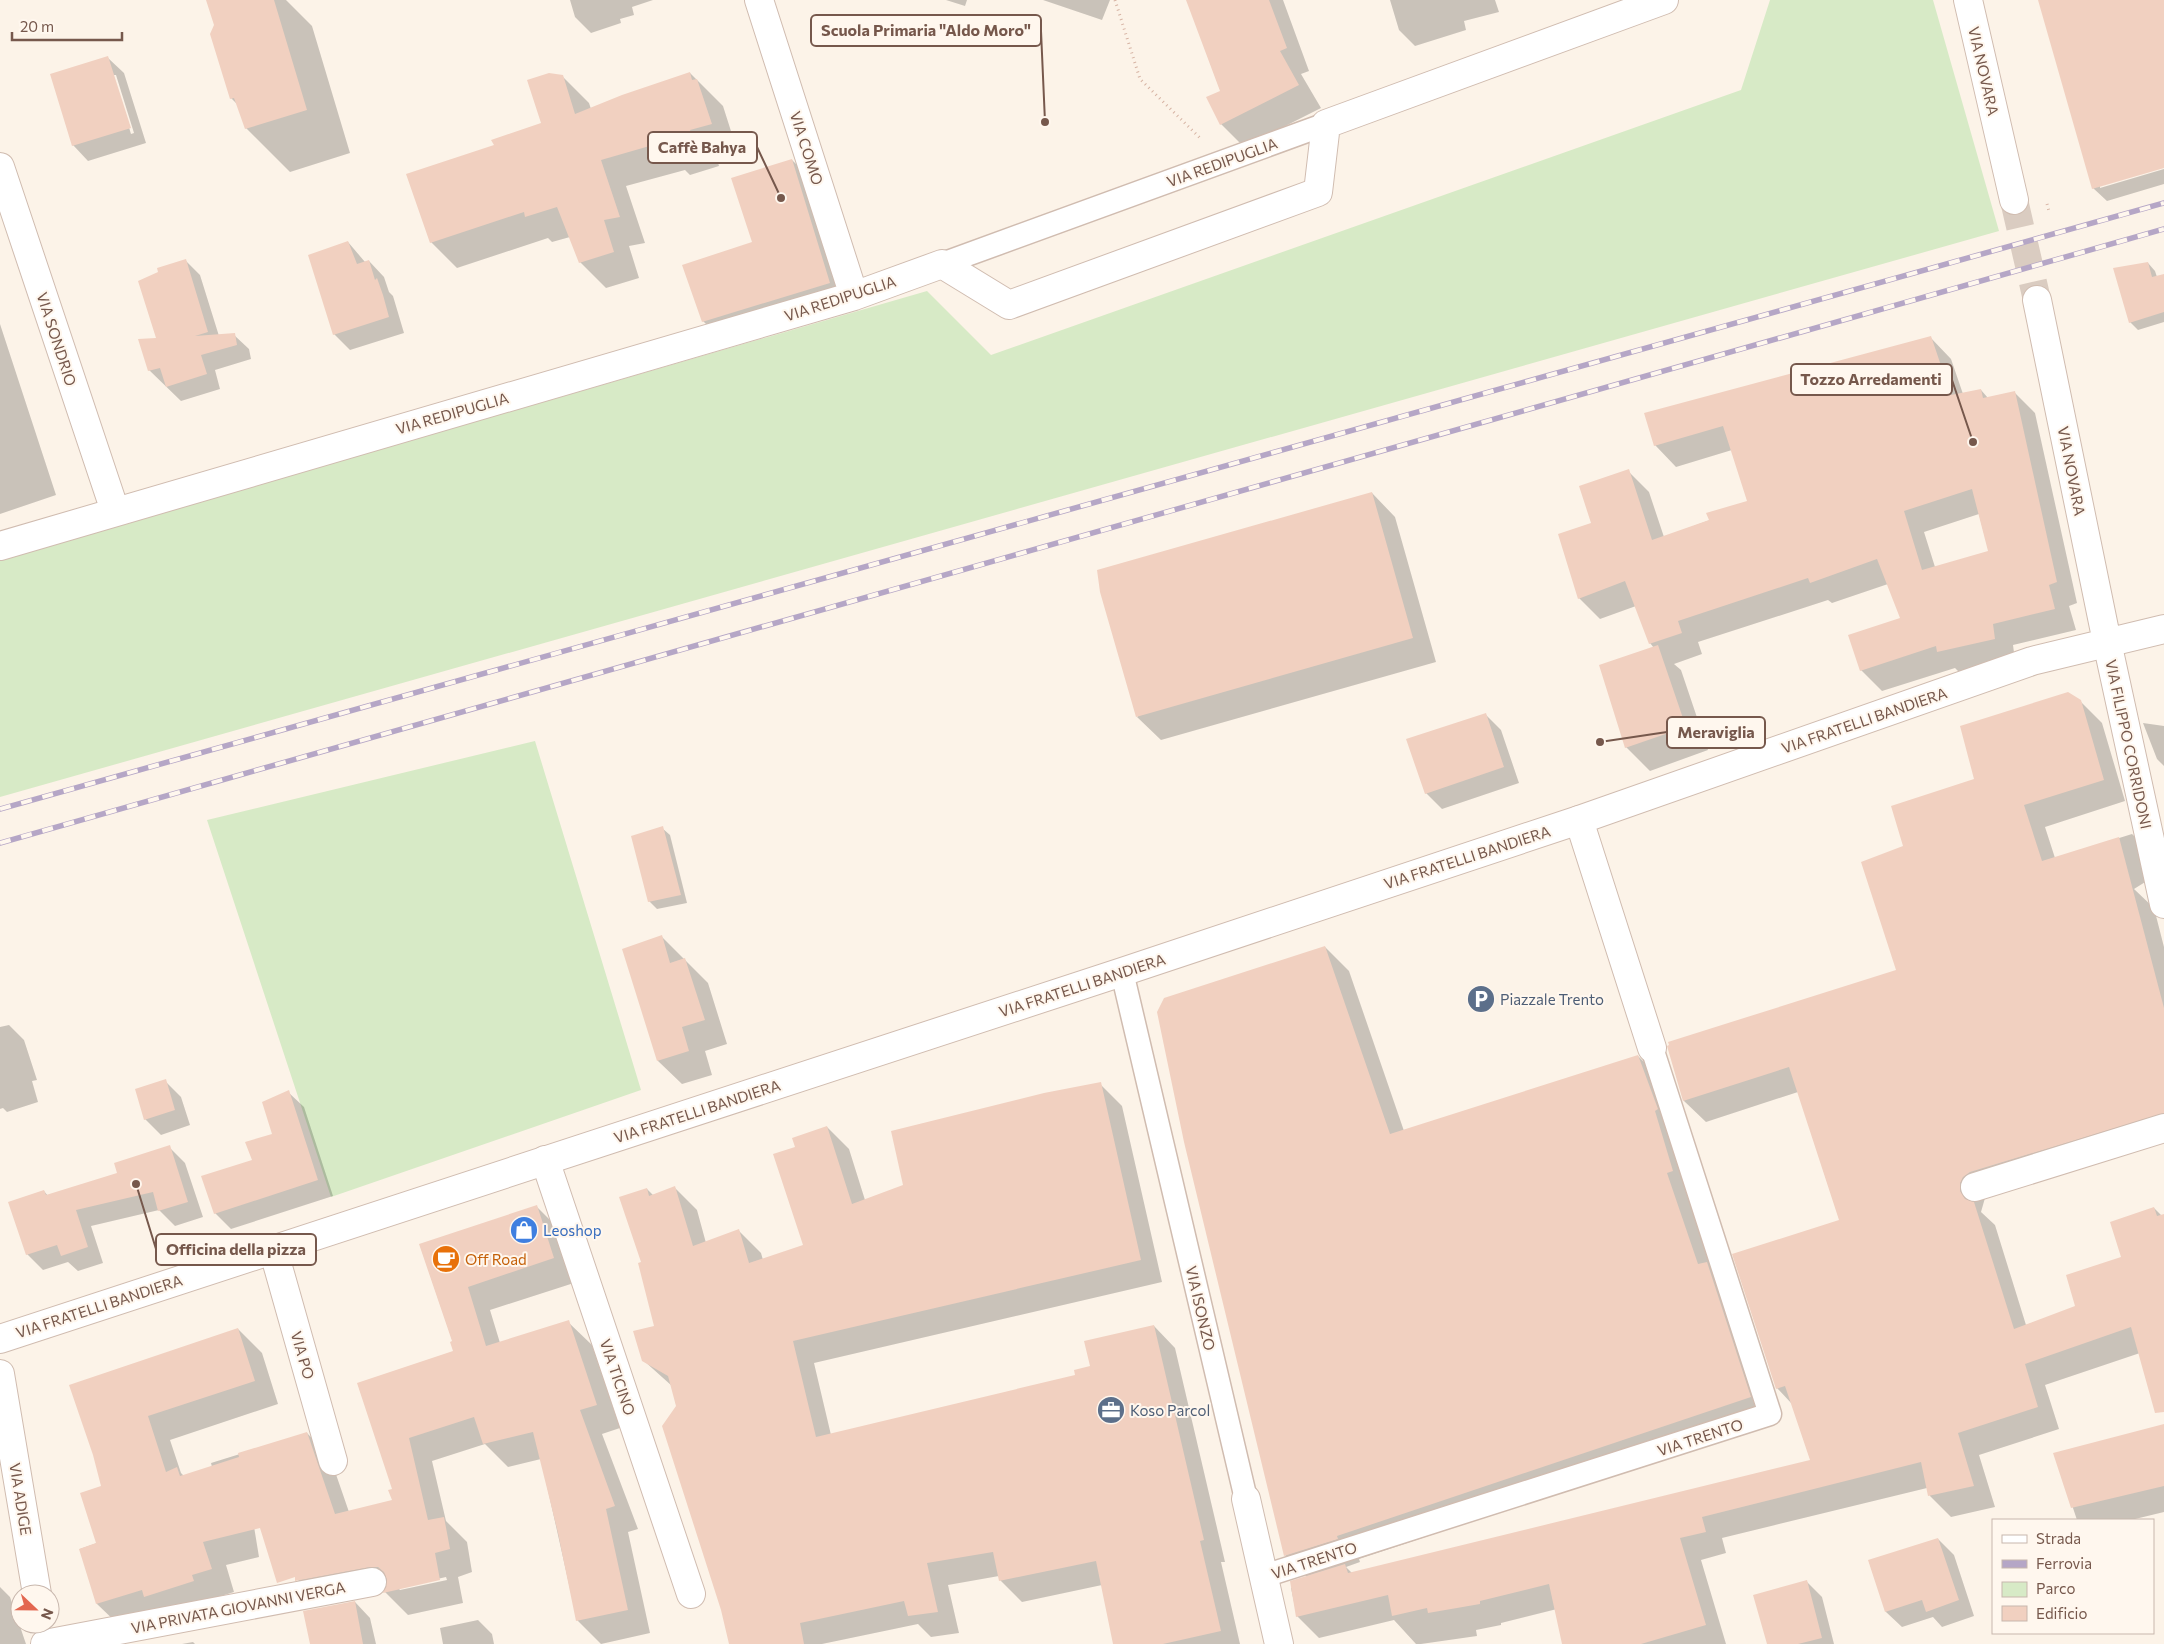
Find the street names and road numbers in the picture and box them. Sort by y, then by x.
street label: VIA NOVARA [1965,25,2003,117]
street label: VIA COMO [787,109,827,187]
street label: VIA REDIPUGLIA [1164,134,1280,190]
street label: VIA REDIPUGLIA [782,271,898,325]
street label: VIA SONDRIO [33,290,81,388]
street label: VIA REDIPUGLIA [394,388,510,438]
street label: VIA NOVARA [2054,425,2090,517]
street label: VIA FILIPPO CORRIDONI [2102,658,2156,830]
street label: VIA FRATELLI BANDIERA [1779,683,1949,757]
street label: VIA FRATELLI BANDIERA [1381,822,1553,892]
street label: VIA FRATELLI BANDIERA [996,950,1168,1020]
street label: VIA FRATELLI BANDIERA [611,1076,783,1146]
street label: VIA ISONZO [1183,1264,1219,1352]
street label: VIA FRATELLI BANDIERA [13,1271,185,1341]
street label: VIA PO [288,1329,318,1381]
street label: VIA TICINO [597,1336,639,1418]
street label: VIA TRENTO [1655,1415,1745,1459]
street label: VIA ADIGE [6,1461,36,1537]
street label: VIA TRENTO [1269,1538,1359,1582]
street label: VIA PRIVATA GIOVANNI VERGA [129,1577,347,1637]

